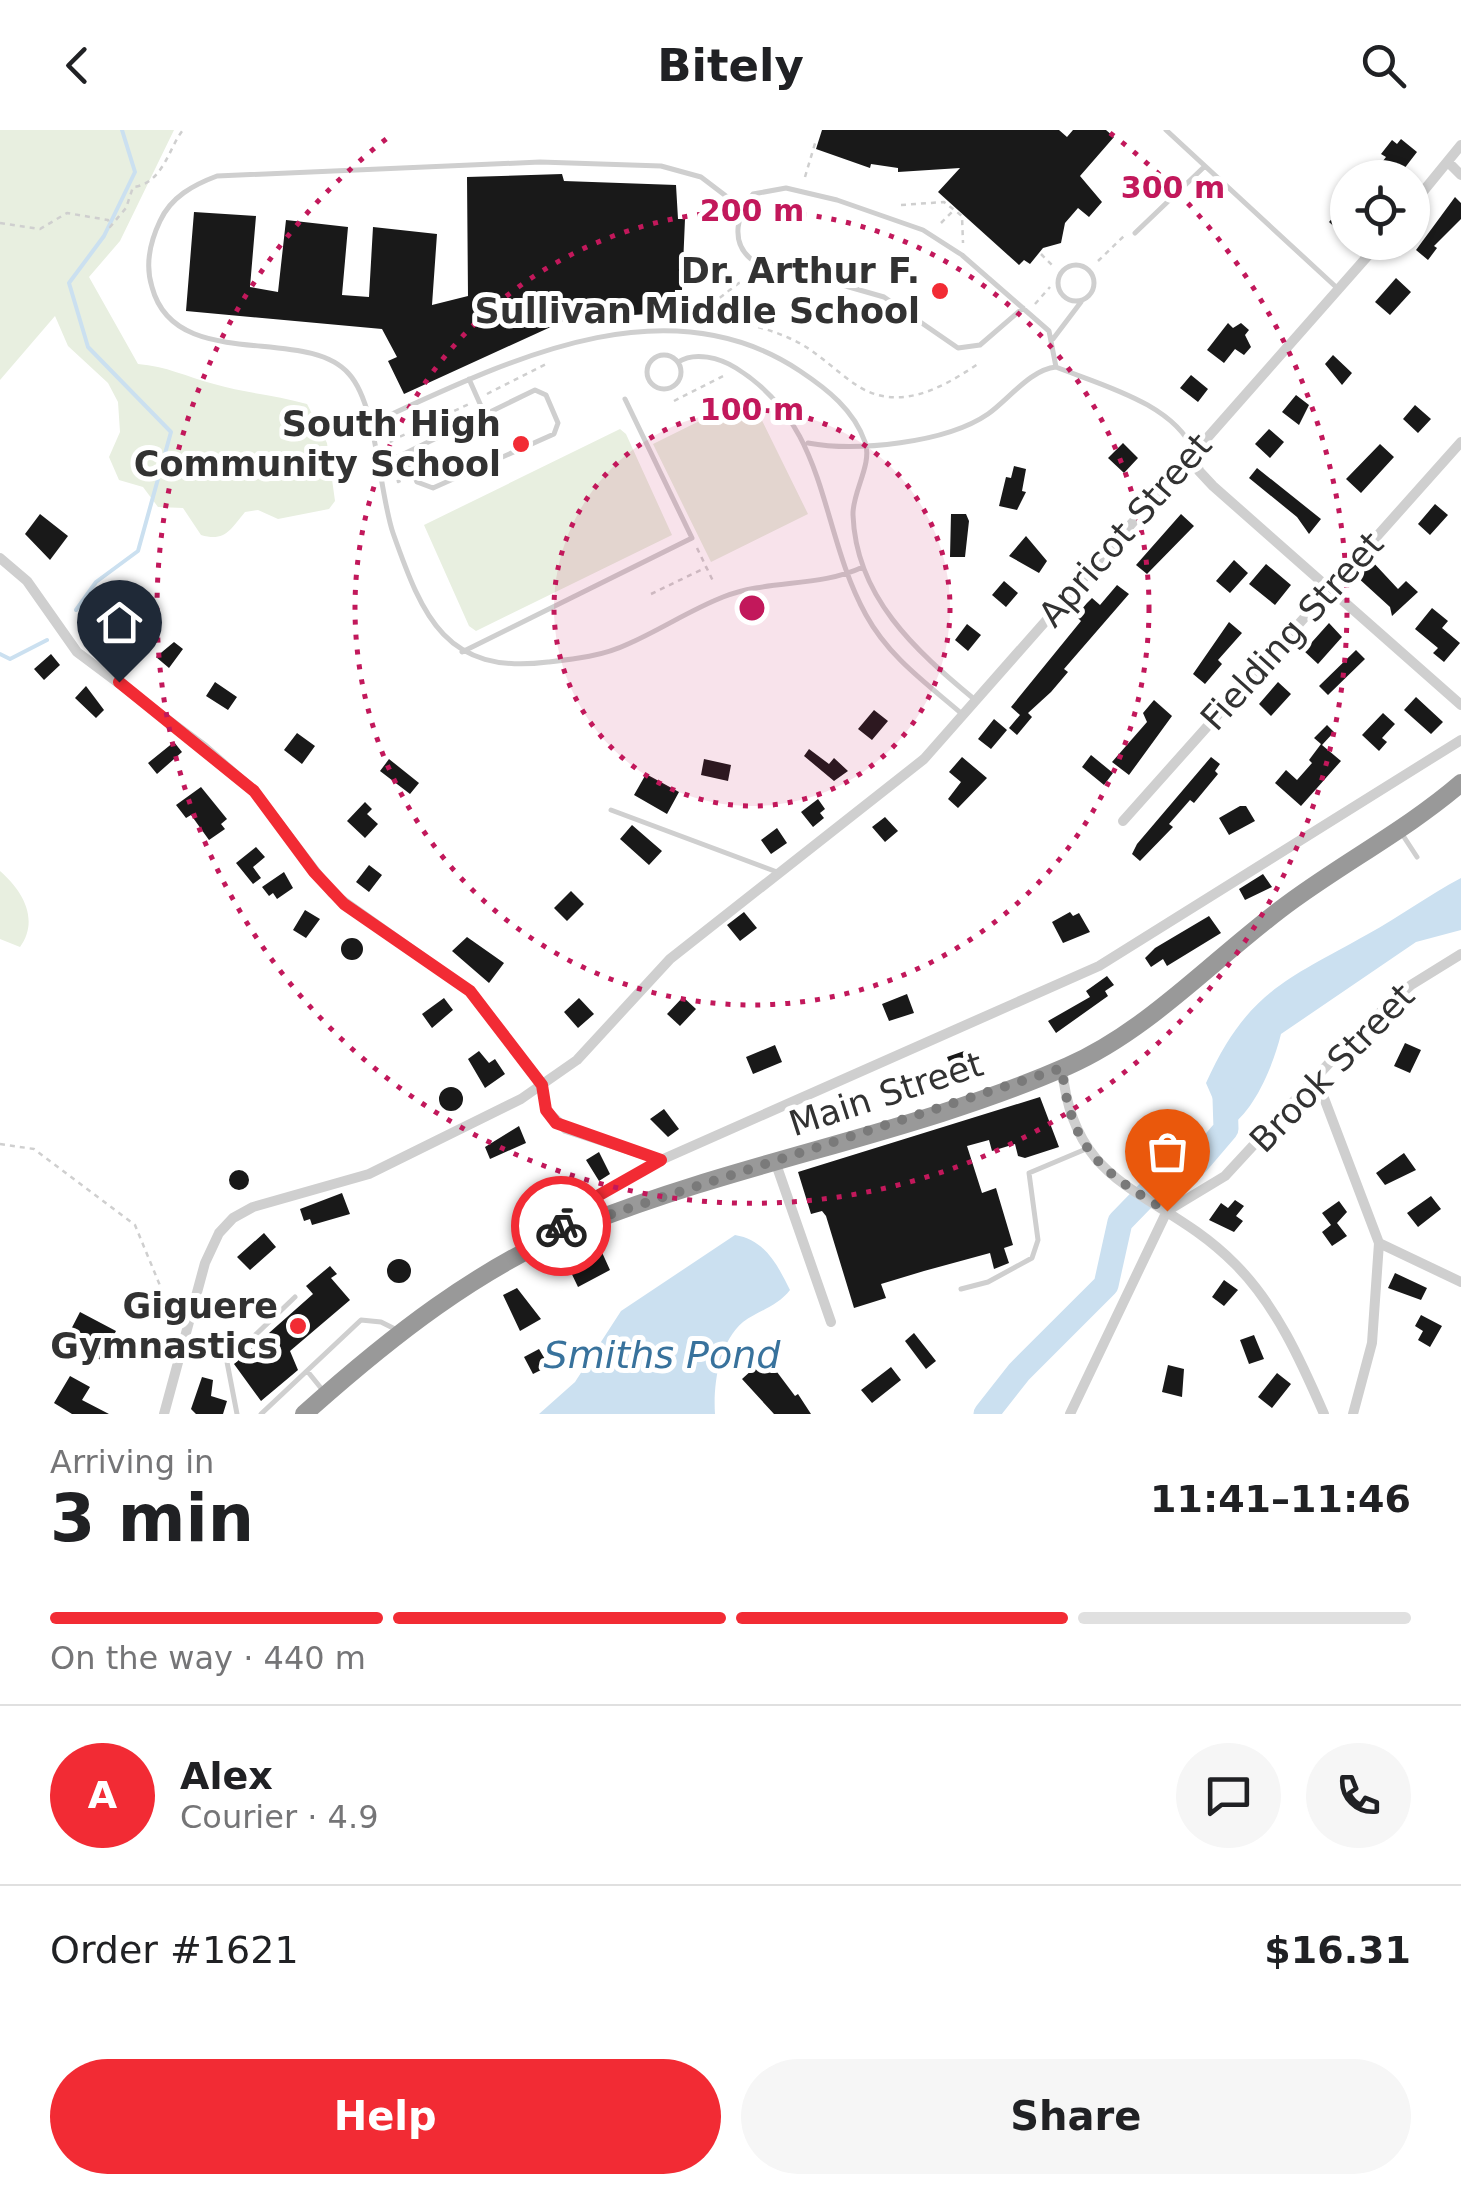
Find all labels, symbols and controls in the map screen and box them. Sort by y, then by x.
icon: back [50,38,105,93]
icon: search [1356,38,1411,93]
text: Bitely [657,39,804,92]
map controls [1330,160,1430,260]
button: locate [1330,160,1430,260]
text: 300 m [1121,170,1225,205]
text: 200 m [700,193,804,228]
place label: Dr. Arthur F. Sullivan Middle School [475,251,920,331]
marker: Dr. Arthur F. Sullivan Middle School [929,280,951,302]
text: 100 m [700,392,804,427]
place label: South High Community School [134,404,501,484]
street label: Apricot Street [1030,426,1220,634]
marker: South High Community School [510,433,532,455]
street label: Fielding Street [1193,524,1391,738]
pin [77,580,162,683]
centre of rings [734,590,770,626]
icon: home [92,595,147,650]
street label: Brook Street [1242,976,1422,1160]
street label: Main Street [784,1044,988,1144]
pin [1125,1109,1210,1212]
icon: bag [1140,1124,1195,1179]
courier [511,1176,611,1276]
icon: bike [534,1199,589,1254]
place label: Giguere Gymnastics [50,1286,278,1366]
marker: Giguere Gymnastics [287,1315,309,1337]
water label: Smiths Pond [544,1333,781,1377]
text: Arriving in [50,1443,214,1481]
text: 11:41–11:46 [1150,1477,1411,1521]
text: 3 min [50,1481,254,1556]
text: On the way · 440 m [50,1639,366,1677]
button: chat [1176,1743,1281,1848]
button: phone [1306,1743,1411,1848]
text: Alex [180,1754,273,1798]
text: A [88,1773,117,1817]
text: Courier · 4.9 [180,1798,379,1836]
text: Order #1621 [50,1928,299,1972]
text: $16.31 [1264,1928,1411,1972]
button: Help [50,2059,721,2174]
button: Share [741,2059,1411,2174]

